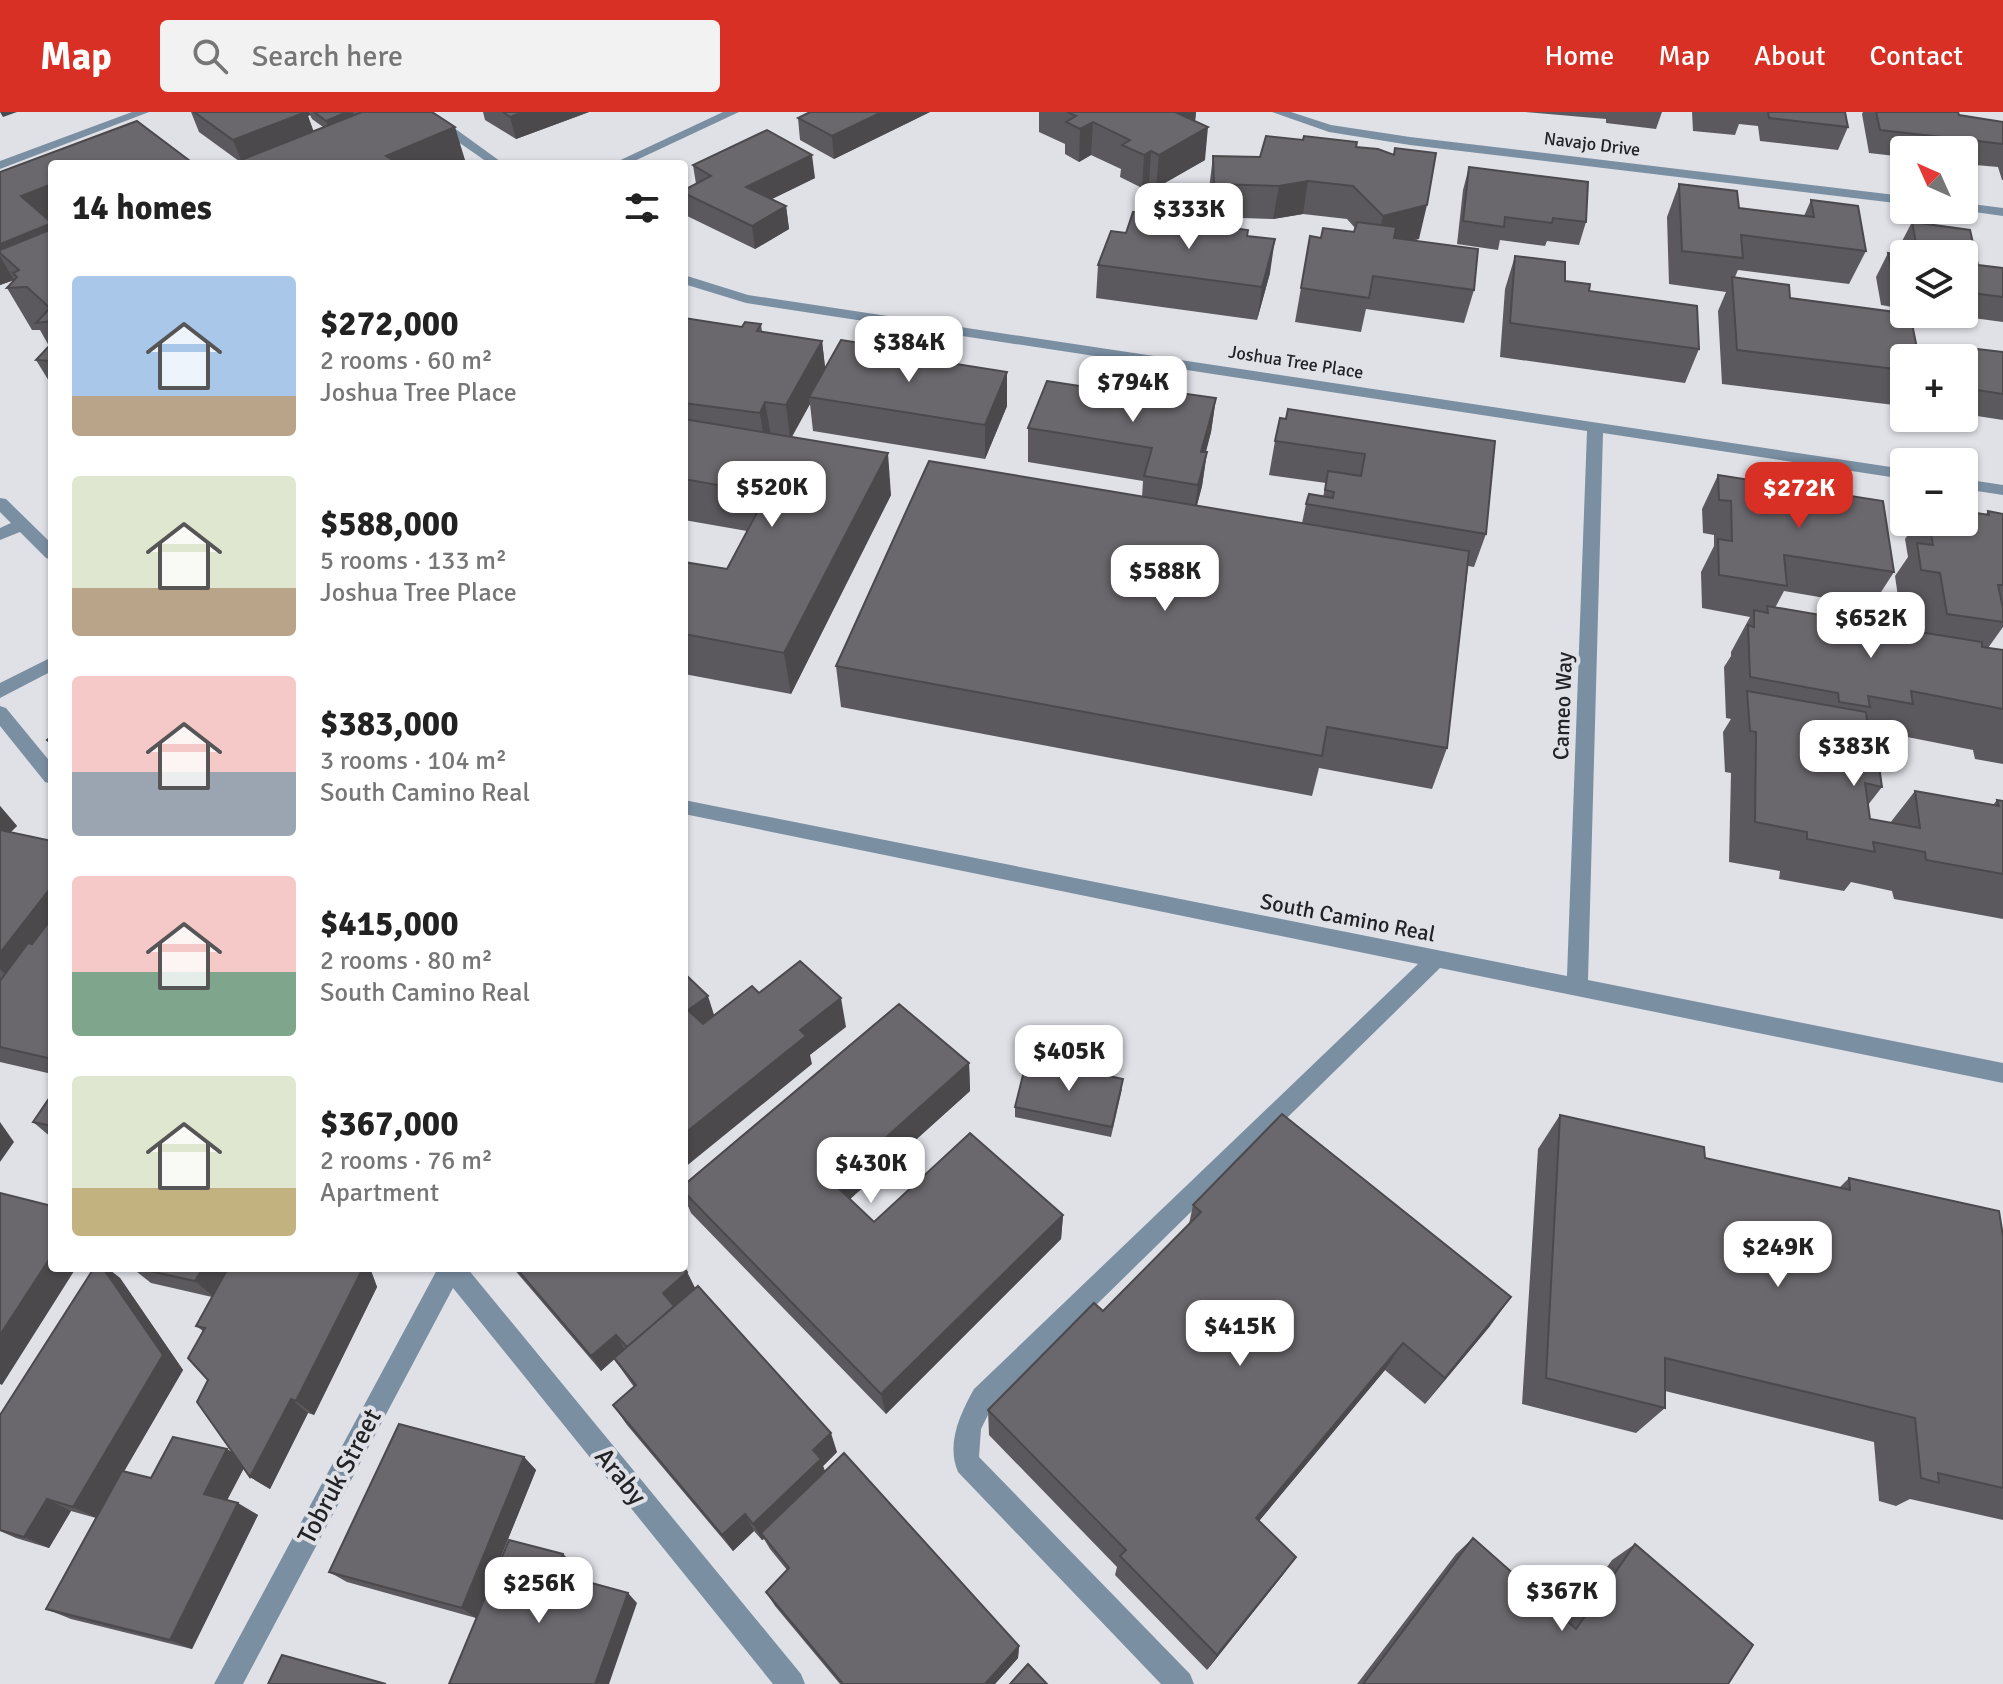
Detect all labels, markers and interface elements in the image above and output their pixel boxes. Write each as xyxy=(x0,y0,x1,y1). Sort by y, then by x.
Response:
search box xyxy=(160,20,720,92)
text: Map xyxy=(40,33,112,80)
icon: search xyxy=(188,34,232,78)
text: Search here xyxy=(252,38,403,75)
text: Home xyxy=(1545,39,1614,73)
text: Map xyxy=(1658,39,1710,73)
text: About xyxy=(1754,39,1826,73)
text: Contact xyxy=(1870,39,1963,73)
street label: Navajo Drive xyxy=(1543,127,1641,161)
north arrow xyxy=(1890,136,1978,224)
map controls xyxy=(1890,136,1978,536)
pin: $333K xyxy=(1133,183,1245,251)
icon: filters xyxy=(620,186,664,230)
text: 14 homes xyxy=(72,187,212,229)
text: $333K xyxy=(1153,193,1225,225)
button: layers xyxy=(1890,240,1978,328)
text: $272,000 xyxy=(320,303,459,345)
icon: home xyxy=(136,308,232,404)
pin: $384K xyxy=(853,316,965,384)
text: $384K xyxy=(873,326,945,358)
street label: Joshua Tree Place xyxy=(1227,340,1365,384)
button: + xyxy=(1890,344,1978,432)
text: 2 rooms · 60 m² xyxy=(320,345,493,377)
pin: $794K xyxy=(1077,356,1189,424)
text: $794K xyxy=(1097,366,1169,398)
text: Joshua Tree Place xyxy=(320,377,517,409)
button: − xyxy=(1890,448,1978,536)
pin: $520K xyxy=(716,461,828,529)
pin: $272K xyxy=(1743,462,1855,530)
text: $520K xyxy=(736,471,808,503)
text: $272K xyxy=(1763,472,1835,504)
text: $588,000 xyxy=(320,503,459,545)
icon: home xyxy=(136,508,232,604)
text: 5 rooms · 133 m² xyxy=(320,545,507,577)
pin: $588K xyxy=(1109,545,1221,613)
text: $588K xyxy=(1129,555,1201,587)
text: Joshua Tree Place xyxy=(320,577,517,609)
pin: $652K xyxy=(1815,592,1927,660)
text: $652K xyxy=(1835,602,1907,634)
street label: Cameo Way xyxy=(1547,651,1578,761)
text: $383,000 xyxy=(320,703,459,745)
icon: home xyxy=(136,708,232,804)
pin: $383K xyxy=(1798,720,1910,788)
text: $383K xyxy=(1818,730,1890,762)
text: 3 rooms · 104 m² xyxy=(320,745,507,777)
text: South Camino Real xyxy=(320,777,530,809)
street label: South Camino Real xyxy=(1258,887,1438,948)
text: $415,000 xyxy=(320,903,459,945)
icon: home xyxy=(136,908,232,1004)
text: 2 rooms · 80 m² xyxy=(320,945,493,977)
text: South Camino Real xyxy=(320,977,530,1009)
pin: $405K xyxy=(1013,1025,1125,1093)
text: $405K xyxy=(1033,1035,1105,1067)
text: $367,000 xyxy=(320,1103,459,1145)
icon: home xyxy=(136,1108,232,1204)
pin: $430K xyxy=(815,1137,927,1205)
text: 2 rooms · 76 m² xyxy=(320,1145,493,1177)
text: $430K xyxy=(835,1147,907,1179)
text: Apartment xyxy=(320,1177,439,1209)
pin: $249K xyxy=(1722,1221,1834,1289)
text: $249K xyxy=(1742,1231,1814,1263)
pin: $415K xyxy=(1184,1300,1296,1368)
text: $415K xyxy=(1204,1310,1276,1342)
street label: Tobruk Street xyxy=(291,1404,389,1549)
street label: Araby xyxy=(588,1442,653,1512)
pin: $256K xyxy=(483,1557,595,1625)
pin: $367K xyxy=(1506,1565,1618,1633)
text: $256K xyxy=(503,1567,575,1599)
text: $367K xyxy=(1526,1575,1598,1607)

